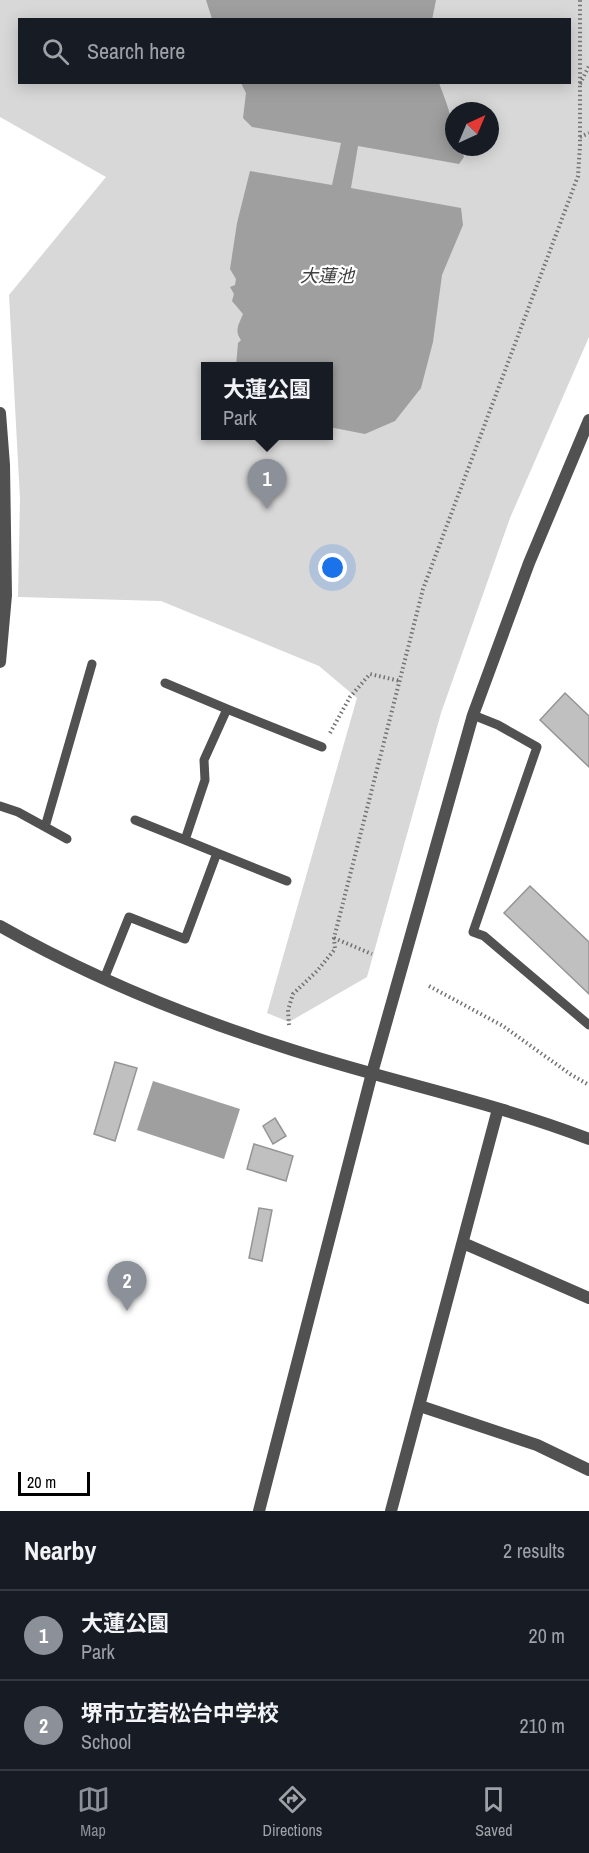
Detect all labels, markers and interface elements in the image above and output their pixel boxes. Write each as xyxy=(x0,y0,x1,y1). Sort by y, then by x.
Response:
search box xyxy=(18,18,571,84)
icon: search xyxy=(39,35,72,68)
text: Search here xyxy=(87,36,185,66)
north arrow xyxy=(445,102,499,156)
water label: 大蓮池 xyxy=(300,263,356,288)
popup xyxy=(201,362,333,440)
text: 大蓮公園 xyxy=(223,374,311,404)
text: Park xyxy=(223,404,257,431)
pin: 1 xyxy=(248,460,286,509)
your location xyxy=(318,553,347,582)
pin: 2 xyxy=(108,1262,146,1311)
scale bar xyxy=(18,1469,90,1496)
text: 20 m xyxy=(27,1471,56,1493)
text: Nearby xyxy=(24,1533,96,1568)
text: 2 results xyxy=(503,1537,565,1564)
text: 大蓮公園 xyxy=(81,1608,169,1638)
text: 1 xyxy=(39,1622,48,1649)
text: 20 m xyxy=(529,1622,565,1649)
text: Park xyxy=(81,1638,115,1665)
text: 堺市立若松台中学校 xyxy=(81,1698,279,1728)
text: 2 xyxy=(39,1712,48,1739)
text: 210 m xyxy=(519,1712,565,1739)
text: School xyxy=(81,1728,131,1755)
tab: Map xyxy=(77,1783,110,1841)
tab: Directions xyxy=(263,1783,322,1841)
tab: Saved xyxy=(475,1783,513,1841)

